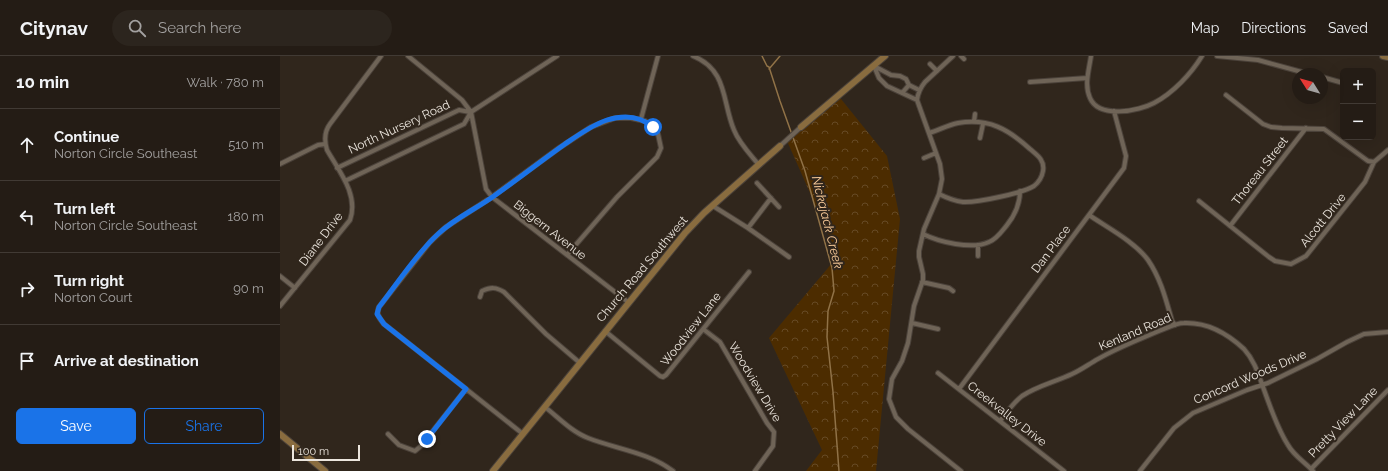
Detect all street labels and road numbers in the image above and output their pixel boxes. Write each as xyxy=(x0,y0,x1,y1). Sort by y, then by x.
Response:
street label: North Nursery Road xyxy=(346,97,452,157)
street label: Thoreau Street xyxy=(1229,134,1291,208)
street label: Alcott Drive xyxy=(1297,190,1349,250)
street label: Biggern Avenue xyxy=(511,197,589,263)
street label: Diane Drive xyxy=(296,209,346,269)
street label: Church Road Southwest xyxy=(594,213,690,325)
street label: Dan Place xyxy=(1029,222,1073,276)
street label: Woodview Lane xyxy=(658,289,724,369)
street label: Kenland Road xyxy=(1097,310,1173,354)
street label: Woodview Drive xyxy=(726,340,784,424)
street label: Concord Woods Drive xyxy=(1191,347,1309,407)
street label: Creekvalley Drive xyxy=(965,379,1049,449)
street label: Pretty View Lane xyxy=(1306,384,1380,460)

